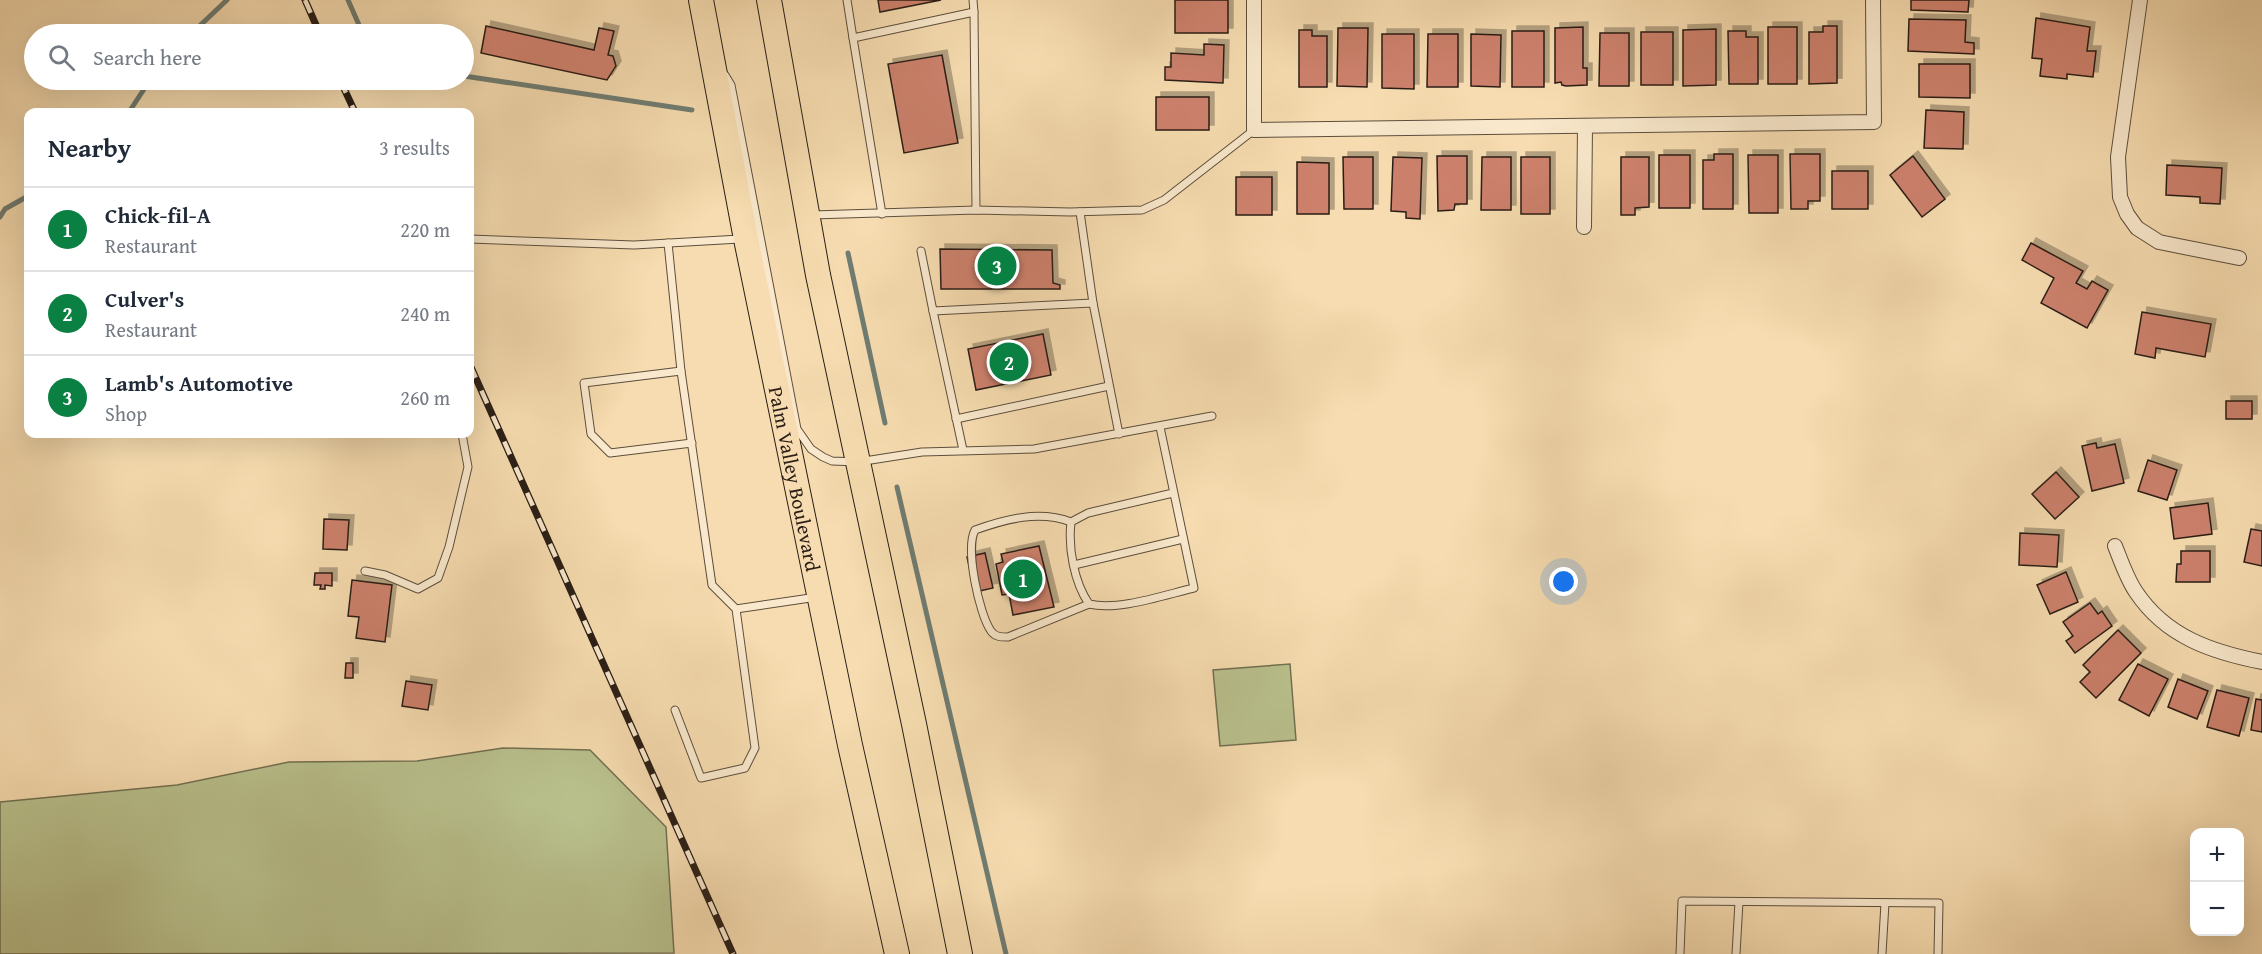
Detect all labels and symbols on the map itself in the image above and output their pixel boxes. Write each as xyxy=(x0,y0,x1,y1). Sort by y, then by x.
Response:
pin: 3 xyxy=(978,244,1016,288)
pin: 2 xyxy=(990,340,1028,385)
street label: Palm Valley Boulevard xyxy=(762,384,828,574)
pin: 1 xyxy=(1004,556,1042,602)
your location xyxy=(1549,567,1578,596)

